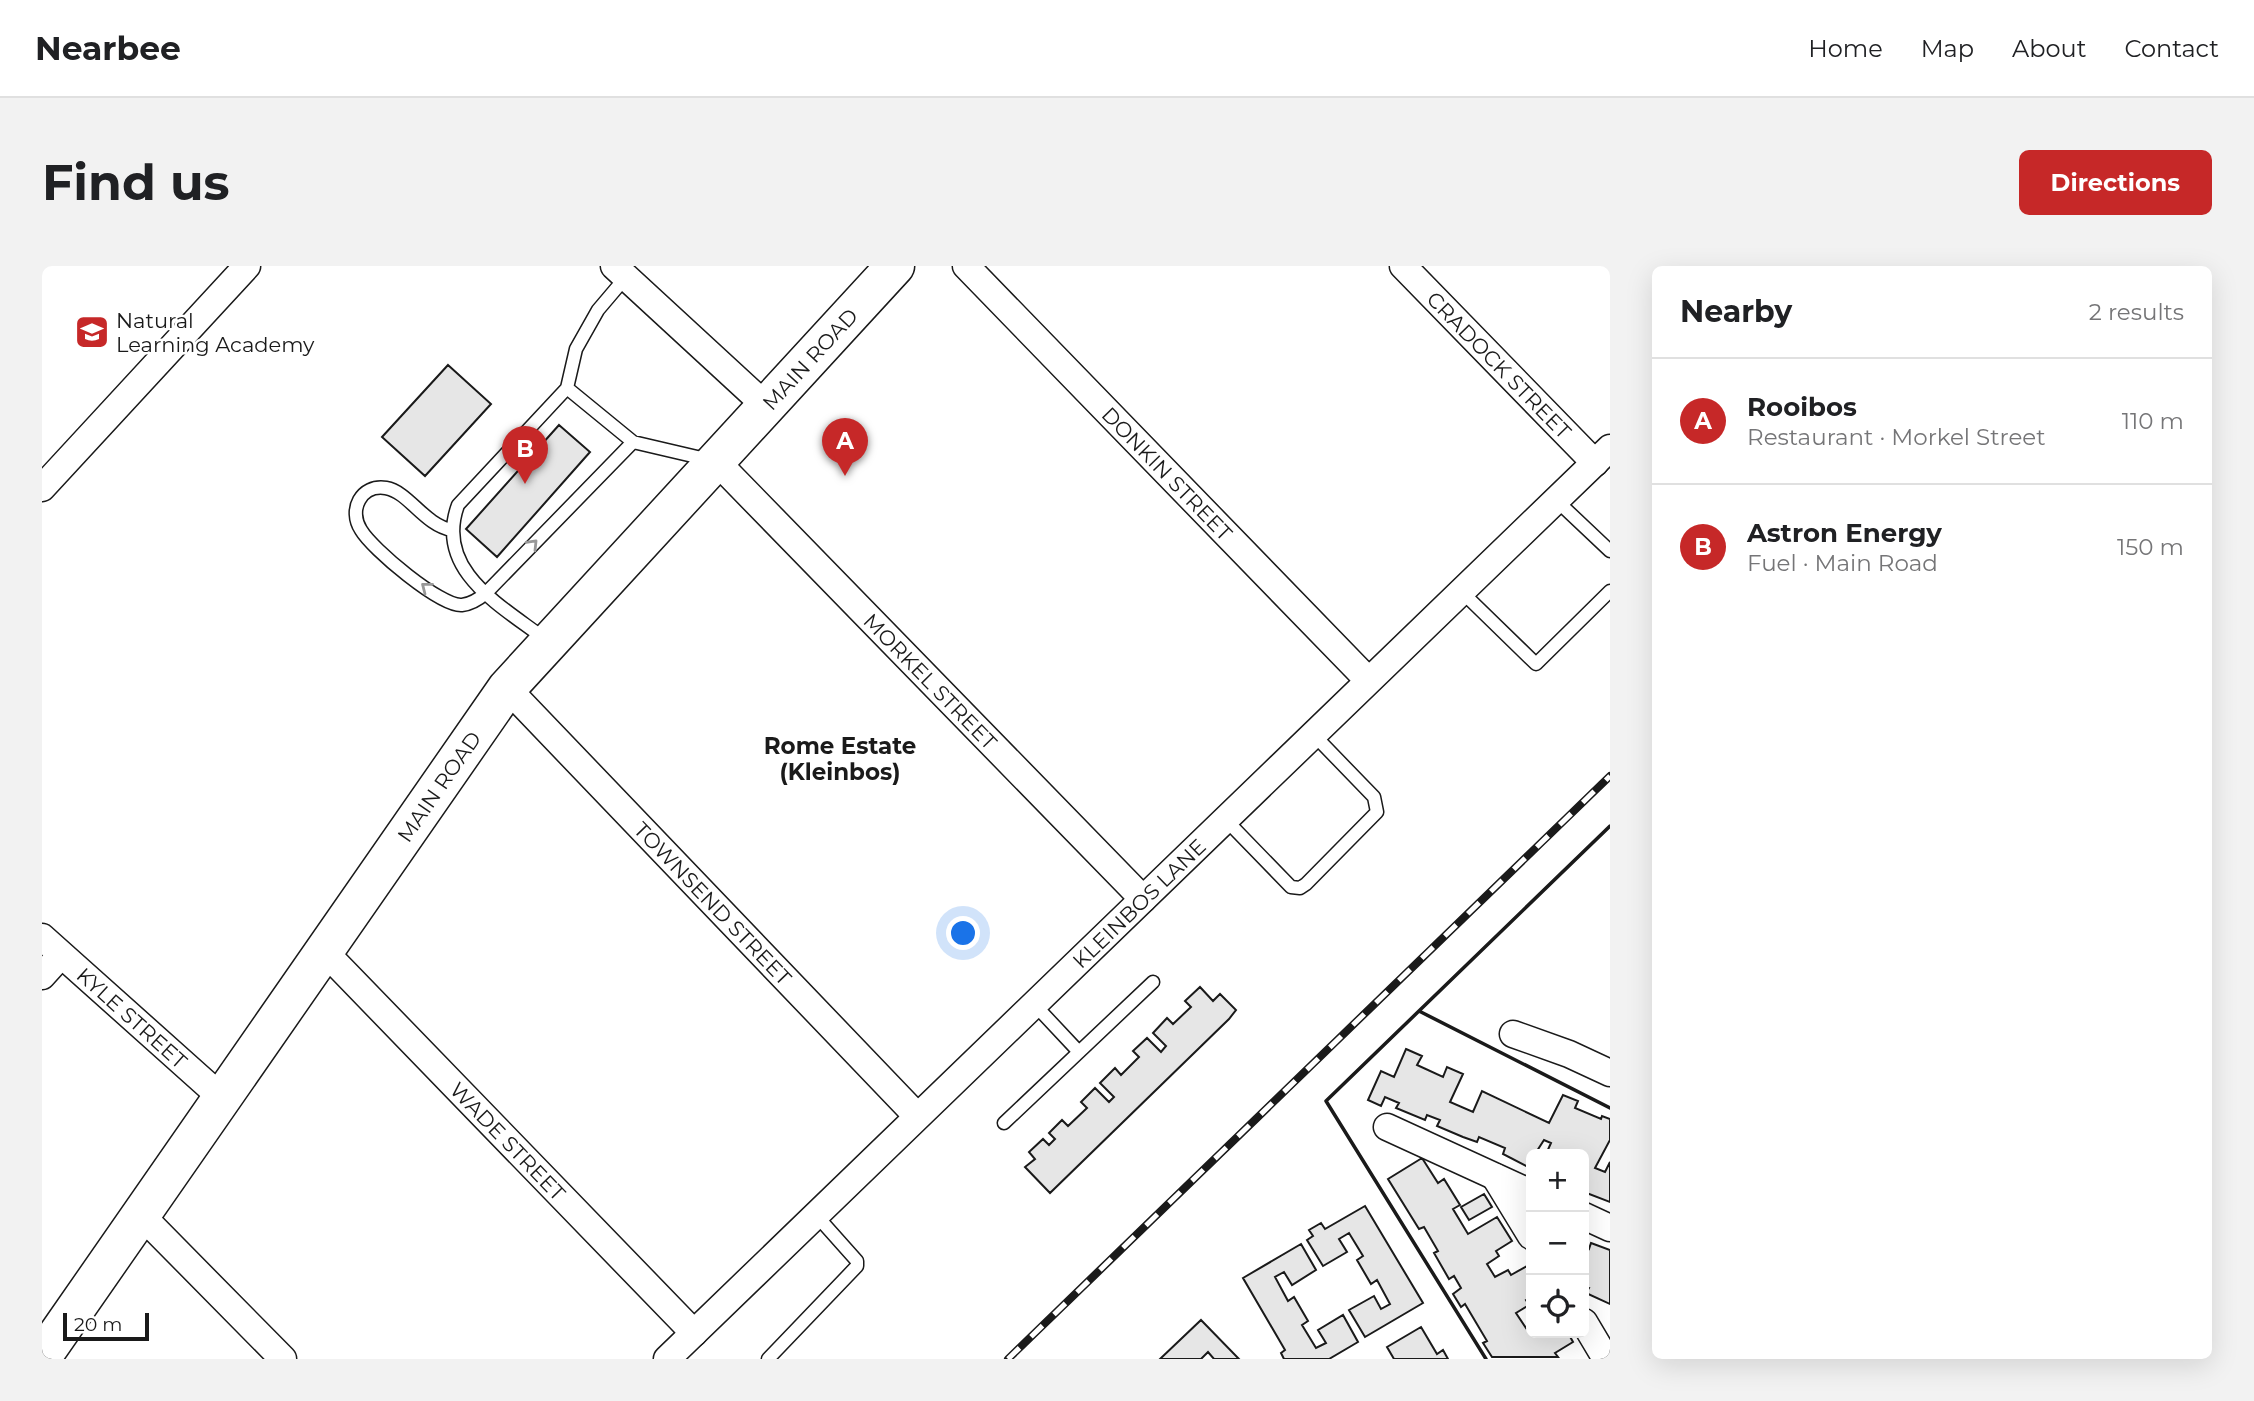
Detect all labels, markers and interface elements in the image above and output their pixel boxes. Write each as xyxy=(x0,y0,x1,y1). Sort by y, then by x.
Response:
text: Nearbee xyxy=(35,28,181,68)
text: Home xyxy=(1808,34,1883,63)
text: Map xyxy=(1921,34,1974,63)
text: About xyxy=(2012,34,2086,63)
text: Contact xyxy=(2124,34,2219,63)
button: Directions xyxy=(2019,150,2212,215)
text: Find us xyxy=(42,153,230,212)
street label: CRADOCK STREET xyxy=(1422,286,1577,444)
text: Nearby xyxy=(1680,293,1792,330)
text: 2 results xyxy=(2089,298,2184,326)
street label: MAIN ROAD xyxy=(757,303,863,415)
place label: Natural Learning Academy xyxy=(116,308,315,357)
school or university icon: Natural Learning Academy xyxy=(73,313,111,351)
text: Rooibos xyxy=(1747,391,1857,423)
street label: DONKIN STREET xyxy=(1097,401,1238,545)
text: A xyxy=(1694,407,1712,435)
text: 110 m xyxy=(2122,407,2184,435)
pin: A xyxy=(822,418,868,476)
text: Restaurant · Morkel Street xyxy=(1747,423,2046,451)
pin: B xyxy=(502,426,548,484)
text: Astron Energy xyxy=(1747,517,1942,549)
text: B xyxy=(1694,533,1712,561)
text: 150 m xyxy=(2117,533,2184,561)
one-way arrow xyxy=(525,540,538,553)
text: Fuel · Main Road xyxy=(1747,549,1938,577)
one-way arrow xyxy=(421,583,434,596)
street label: MORKEL STREET xyxy=(859,608,1002,754)
street label: MAIN ROAD xyxy=(392,726,486,846)
district label: Rome Estate (Kleinbos) xyxy=(764,732,916,786)
street label: TOWNSEND STREET xyxy=(629,816,797,990)
street label: KLEINBOS LANE xyxy=(1067,833,1211,973)
your location xyxy=(946,916,980,950)
street label: KYLE STREET xyxy=(72,962,192,1073)
street label: WADE STREET xyxy=(445,1077,571,1205)
map controls xyxy=(1526,1149,1589,1338)
button: + xyxy=(1526,1149,1589,1212)
button: − xyxy=(1526,1212,1589,1275)
button: locate xyxy=(1526,1275,1589,1338)
scale bar xyxy=(63,1310,149,1342)
text: 20 m xyxy=(74,1313,122,1336)

